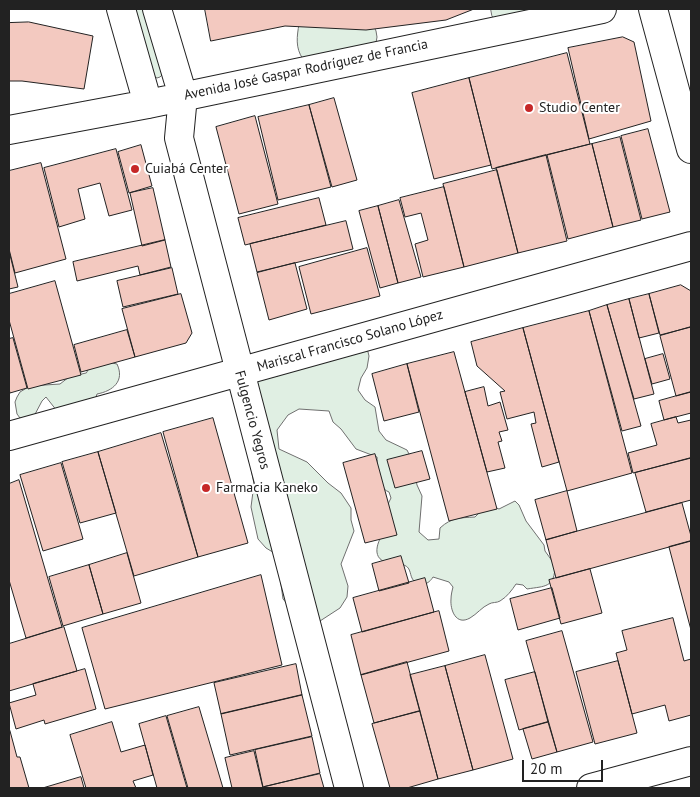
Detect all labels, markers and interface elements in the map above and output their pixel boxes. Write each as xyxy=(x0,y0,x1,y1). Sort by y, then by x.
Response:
street label: Avenida José Gaspar Rodríguez de Francia xyxy=(182,36,430,104)
place label: Studio Center xyxy=(539,100,620,116)
marker: Studio Center xyxy=(523,102,535,114)
place label: Cuiabá Center xyxy=(145,161,228,177)
marker: Cuiabá Center xyxy=(129,163,141,175)
street label: Mariscal Francisco Solano López xyxy=(255,306,445,376)
street label: Fulgencio Yegros xyxy=(231,369,273,471)
place label: Farmacia Kaneko xyxy=(216,480,318,496)
marker: Farmacia Kaneko xyxy=(200,482,212,494)
scale bar xyxy=(525,750,606,782)
text: 20 m xyxy=(530,759,563,778)

